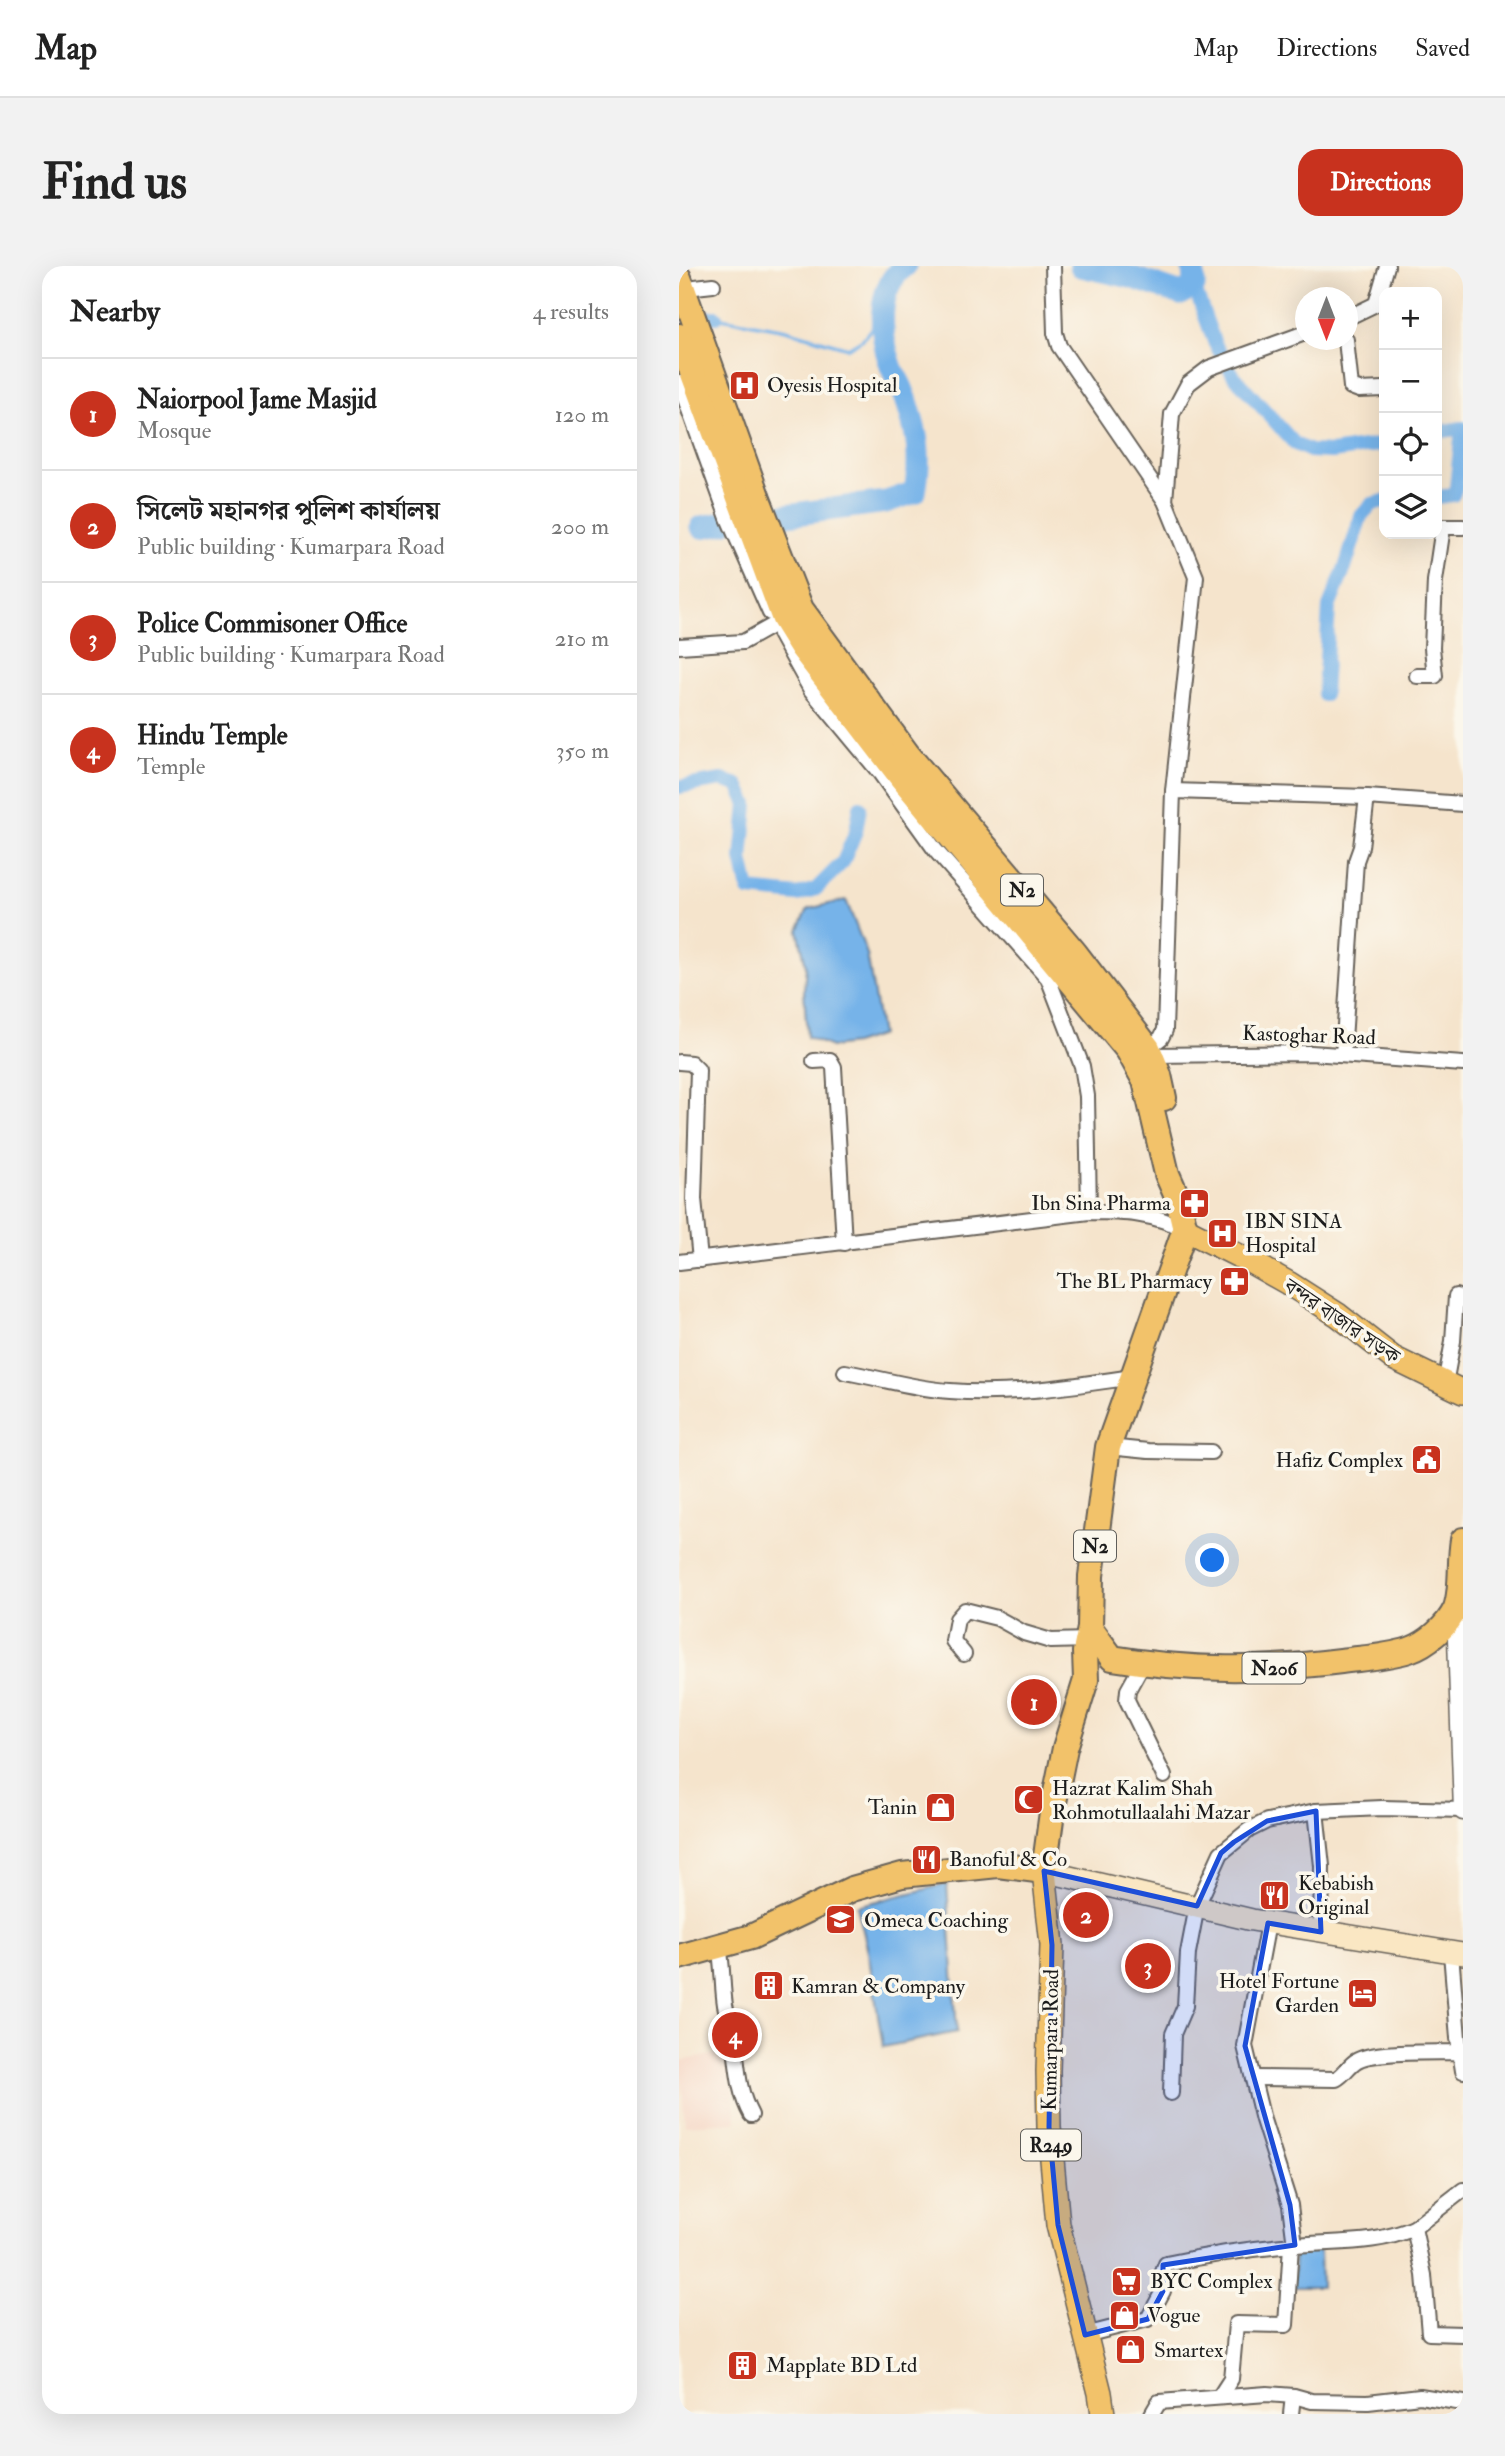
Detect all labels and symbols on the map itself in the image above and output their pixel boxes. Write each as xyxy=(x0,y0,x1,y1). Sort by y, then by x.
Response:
north arrow xyxy=(1295,287,1358,350)
hospital icon: Oyesis Hospital xyxy=(727,368,761,402)
place label: Oyesis Hospital xyxy=(767,372,898,399)
road number: N2 xyxy=(1001,874,1043,905)
street label: Kastoghar Road xyxy=(1242,1020,1377,1051)
pharmacy icon: Ibn Sina Pharma xyxy=(1177,1186,1211,1220)
place label: Ibn Sina Pharma xyxy=(1031,1190,1171,1217)
place label: IBN SINA Hospital xyxy=(1245,1208,1342,1259)
hospital icon: IBN SINA Hospital xyxy=(1205,1216,1239,1250)
pharmacy icon: The BL Pharmacy xyxy=(1218,1264,1252,1298)
place label: The BL Pharmacy xyxy=(1057,1268,1213,1295)
street label: বন্দর বাজার সড়ক xyxy=(1278,1272,1406,1371)
public building icon: Hafiz Complex xyxy=(1409,1443,1443,1477)
place label: Hafiz Complex xyxy=(1275,1447,1404,1474)
road number: N2 xyxy=(1074,1530,1116,1562)
your location xyxy=(1195,1543,1229,1577)
road number: N206 xyxy=(1243,1652,1305,1684)
pin: 1 xyxy=(1011,1676,1057,1728)
place label: Hazrat Kalim Shah Rohmotullaalahi Mazar xyxy=(1052,1775,1251,1826)
mosque icon: Hazrat Kalim Shah Rohmotullaalahi Mazar xyxy=(1012,1783,1046,1817)
shop icon: Tanin xyxy=(923,1790,957,1824)
place label: Tanin xyxy=(868,1794,917,1821)
restaurant icon: Banoful & Co xyxy=(909,1842,943,1876)
place label: Banoful & Co xyxy=(949,1846,1067,1873)
place label: Kebabish Original xyxy=(1298,1870,1374,1921)
restaurant icon: Kebabish Original xyxy=(1258,1878,1292,1912)
pin: 2 xyxy=(1063,1889,1109,1941)
school or university icon: Omeca Coaching xyxy=(824,1903,858,1937)
place label: Omeca Coaching xyxy=(864,1907,1009,1934)
pin: 3 xyxy=(1125,1940,1171,1992)
street label: Kumarpara Road xyxy=(1036,1968,1065,2111)
place label: Hotel Fortune Garden xyxy=(1219,1968,1339,2019)
building icon: Kamran & Company xyxy=(751,1969,785,2003)
place label: Kamran & Company xyxy=(791,1973,966,2000)
hotel icon: Hotel Fortune Garden xyxy=(1345,1976,1379,2010)
pin: 4 xyxy=(712,2009,758,2061)
road number: R249 xyxy=(1021,2130,1081,2161)
supermarket icon: BYC Complex xyxy=(1110,2264,1144,2298)
place label: BYC Complex xyxy=(1150,2268,1273,2295)
shop icon: Vogue xyxy=(1107,2298,1141,2332)
place label: Vogue xyxy=(1147,2302,1201,2329)
shop icon: Smartex xyxy=(1114,2333,1148,2367)
place label: Smartex xyxy=(1154,2337,1224,2364)
building icon: Mapplate BD Ltd xyxy=(726,2348,760,2382)
place label: Mapplate BD Ltd xyxy=(766,2352,918,2379)

